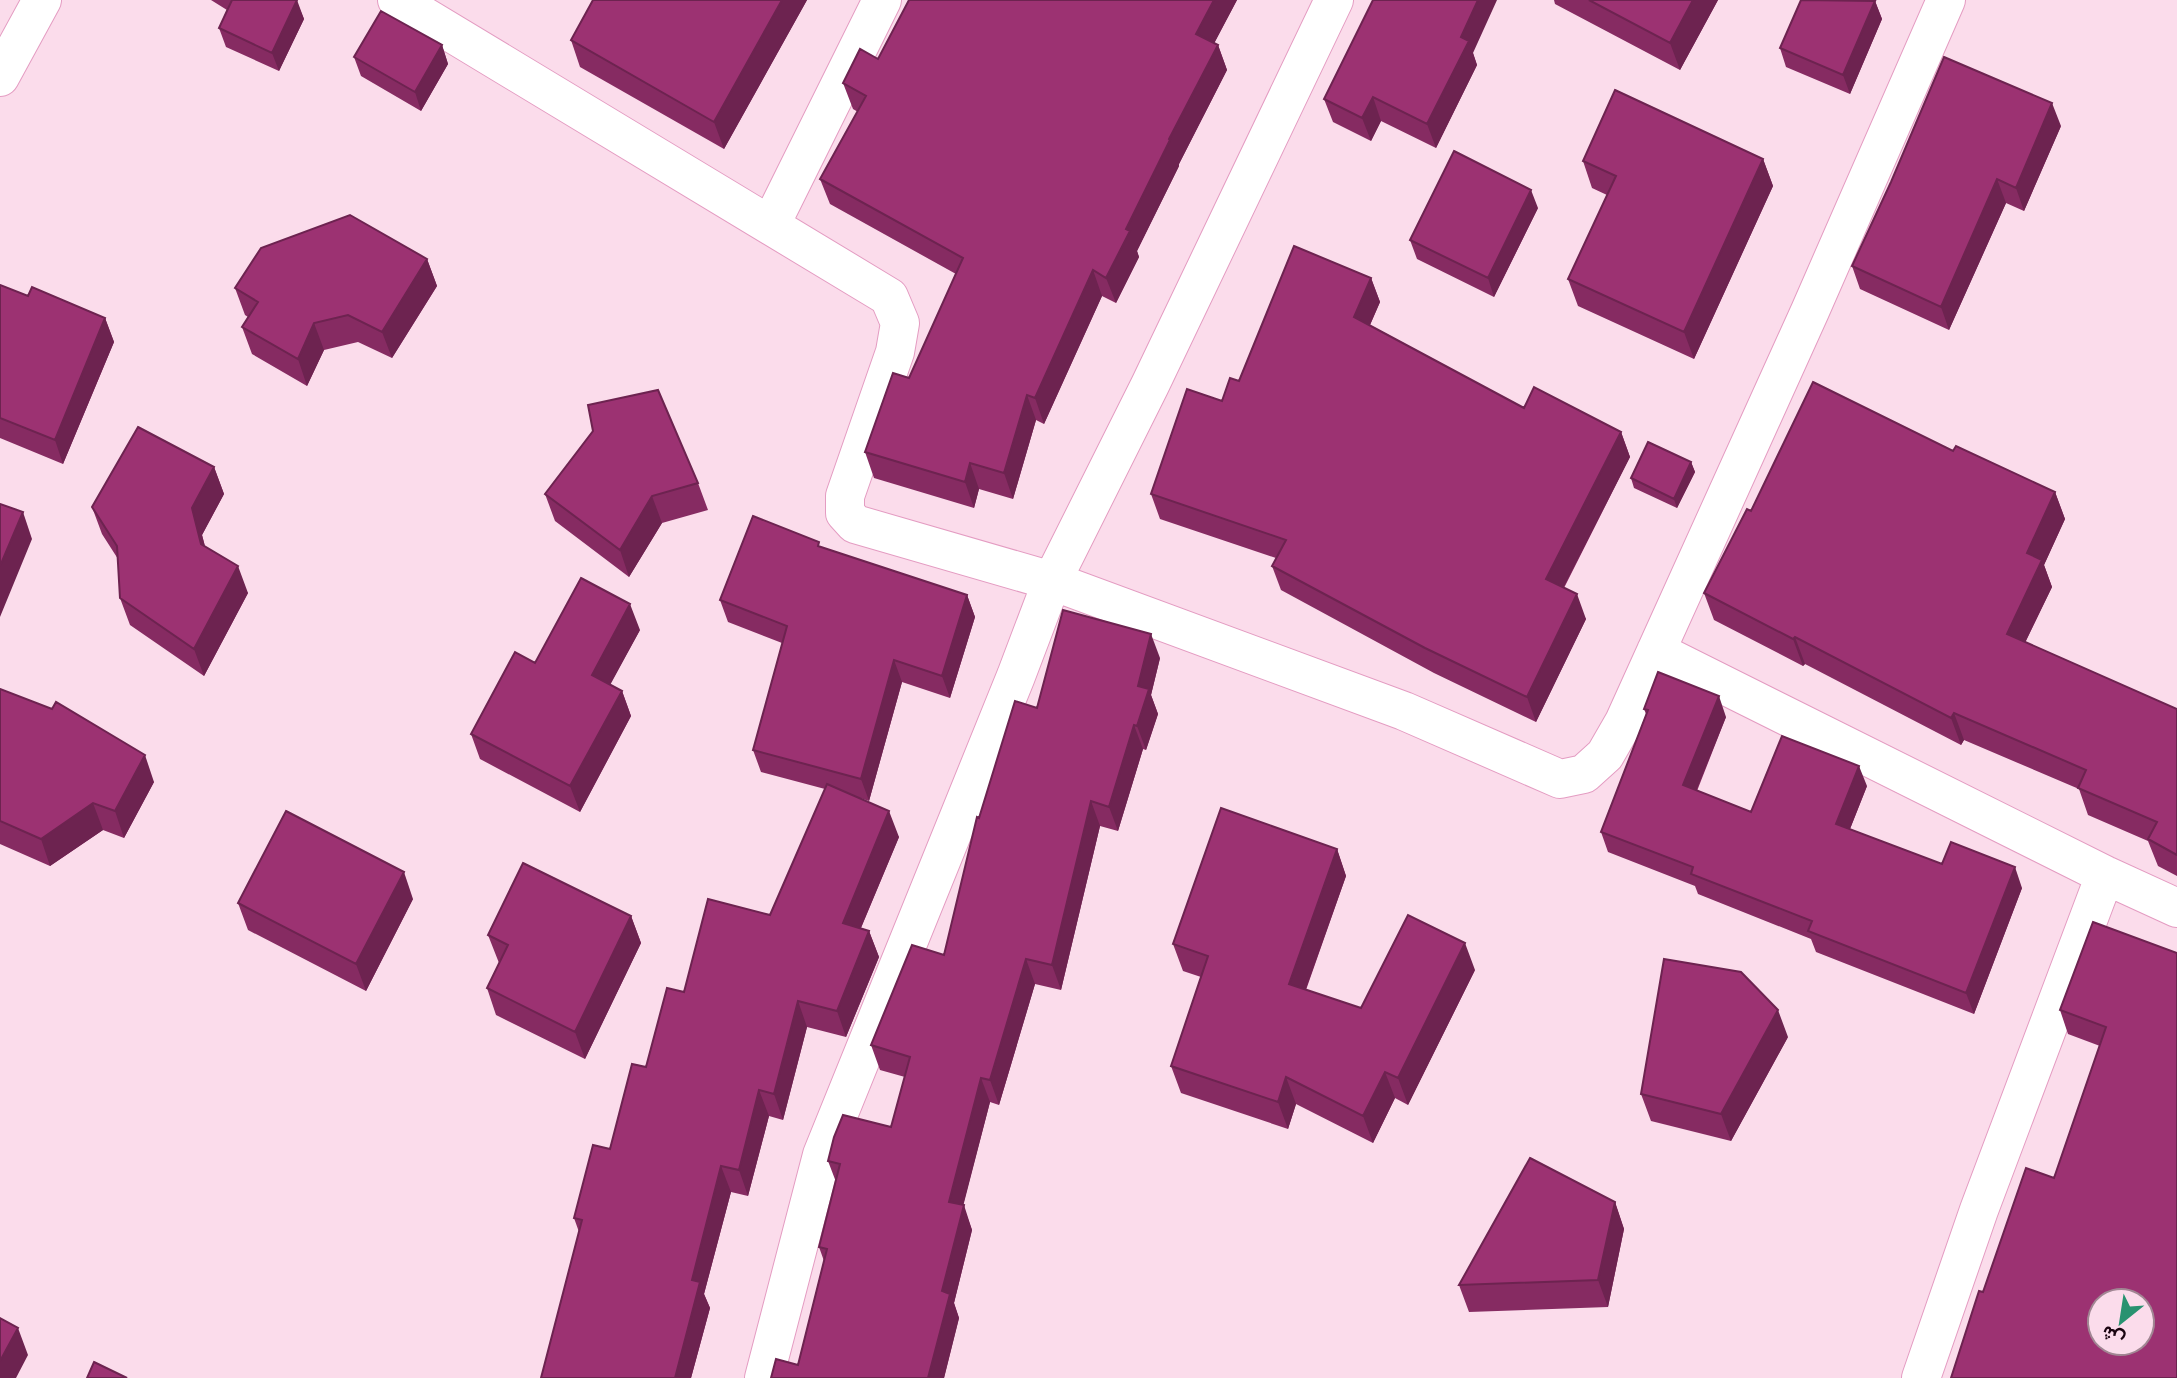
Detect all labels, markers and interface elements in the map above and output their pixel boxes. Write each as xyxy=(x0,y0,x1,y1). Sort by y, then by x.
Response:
north arrow xyxy=(2086,1287,2156,1357)
text: ش xyxy=(2096,1320,2129,1354)

